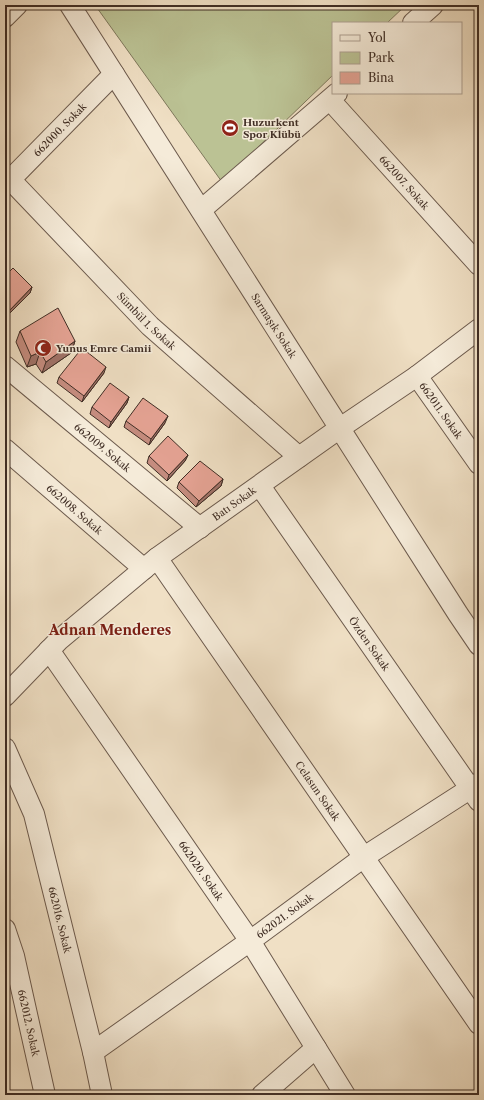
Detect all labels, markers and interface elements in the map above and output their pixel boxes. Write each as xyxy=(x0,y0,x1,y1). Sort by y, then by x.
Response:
legend xyxy=(332,22,462,94)
text: Yol xyxy=(367,30,386,45)
text: Park xyxy=(368,50,395,65)
text: Bina xyxy=(368,70,395,85)
street label: 662000. Sokak xyxy=(30,99,90,159)
place label: Huzurkent Spor Klübü xyxy=(243,116,301,141)
sports icon: Huzurkent Spor Klübü xyxy=(220,118,240,138)
street label: 662007. Sokak xyxy=(377,153,433,213)
street label: Sümbül 1. Sokak xyxy=(114,289,180,353)
street label: Sarmaşık Sokak xyxy=(249,291,300,361)
mosque icon: Yunus Emre Camii xyxy=(33,338,53,358)
place label: Yunus Emre Camii xyxy=(55,342,152,355)
street label: 662011. Sokak xyxy=(417,379,466,442)
street label: 662009. Sokak xyxy=(72,420,135,475)
street label: 662008. Sokak xyxy=(44,481,106,538)
street label: Batı Sokak xyxy=(210,483,259,523)
street label: Özden Sokak xyxy=(346,614,394,674)
district label: Adnan Menderes xyxy=(48,621,171,639)
street label: Celasun Sokak xyxy=(293,758,344,824)
street label: 662020. Sokak xyxy=(176,838,227,904)
street label: 662016. Sokak xyxy=(46,885,75,955)
street label: 662021. Sokak xyxy=(253,890,317,941)
street label: 662012. Sokak xyxy=(15,988,43,1059)

